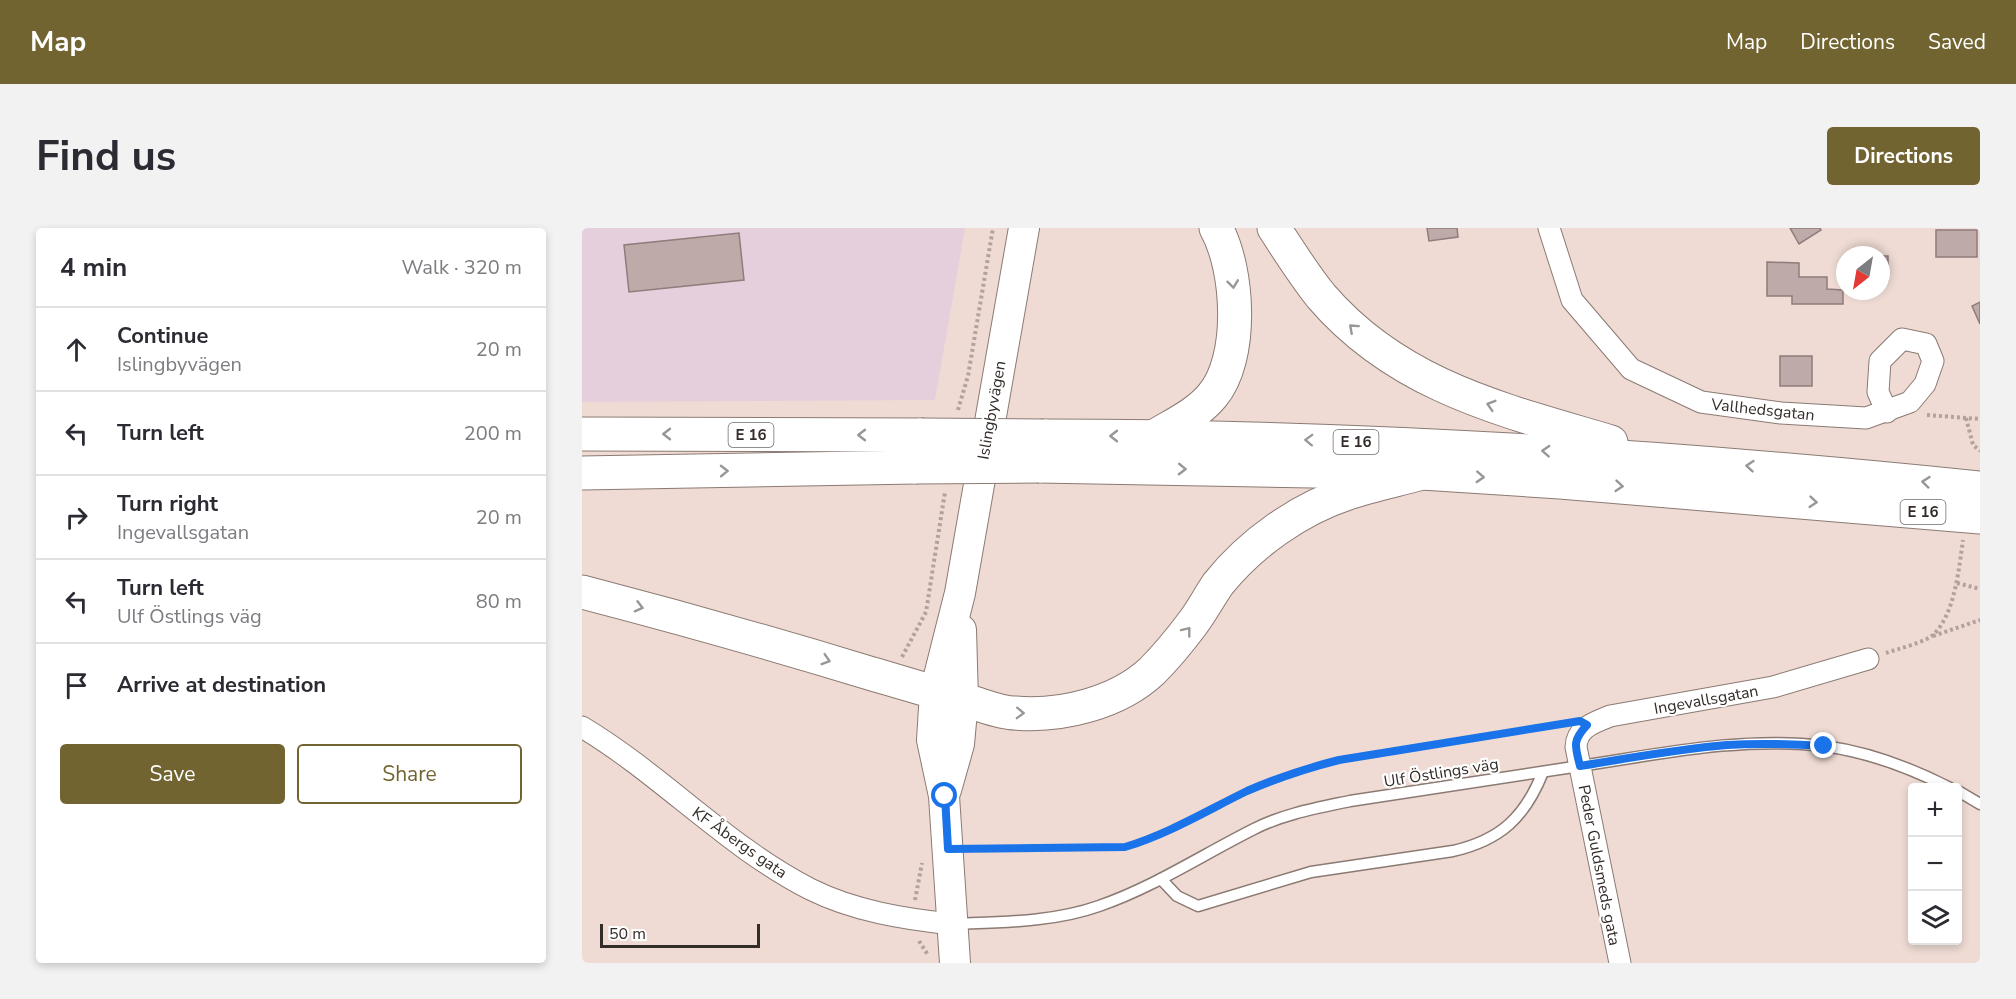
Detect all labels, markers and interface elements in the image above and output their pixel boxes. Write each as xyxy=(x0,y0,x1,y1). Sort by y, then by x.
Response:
text: Map xyxy=(30,23,86,61)
text: Map xyxy=(1726,28,1767,56)
text: Directions xyxy=(1800,28,1895,56)
text: Saved xyxy=(1928,28,1986,56)
button: Directions xyxy=(1827,127,1980,185)
text: Find us xyxy=(36,128,176,185)
north arrow xyxy=(1836,246,1890,300)
text: 4 min xyxy=(60,250,127,285)
text: Walk · 320 m xyxy=(402,254,522,281)
one-way arrow xyxy=(1226,279,1239,288)
text: Continue xyxy=(117,321,208,351)
one-way arrow xyxy=(1349,324,1360,335)
icon: ahead xyxy=(60,333,93,366)
text: 20 m xyxy=(476,336,522,363)
text: Islingbyvägen xyxy=(117,351,242,378)
street label: Islingbyvägen xyxy=(972,359,1011,461)
street label: Vallhedsgatan xyxy=(1709,394,1816,426)
one-way arrow xyxy=(1486,400,1497,412)
icon: left xyxy=(60,417,93,450)
text: Turn left xyxy=(117,418,204,448)
text: 200 m xyxy=(464,420,522,447)
road number: E 16 xyxy=(728,423,774,447)
one-way arrow xyxy=(663,428,672,440)
one-way arrow xyxy=(858,429,867,441)
one-way arrow xyxy=(1110,430,1119,442)
road number: E 16 xyxy=(1334,430,1378,454)
one-way arrow xyxy=(1305,434,1314,447)
one-way arrow xyxy=(1542,445,1551,458)
one-way arrow xyxy=(1746,460,1755,473)
one-way arrow xyxy=(1177,463,1186,475)
one-way arrow xyxy=(720,464,729,477)
one-way arrow xyxy=(1476,470,1485,483)
one-way arrow xyxy=(1921,476,1930,489)
one-way arrow xyxy=(1614,479,1623,492)
text: Turn right xyxy=(117,489,218,519)
one-way arrow xyxy=(1808,495,1817,508)
road number: E 16 xyxy=(1900,500,1946,524)
icon: right xyxy=(60,501,93,534)
text: 20 m xyxy=(476,504,522,531)
text: Ingevallsgatan xyxy=(117,519,249,546)
text: Turn left xyxy=(117,573,204,603)
icon: left xyxy=(60,585,93,618)
text: 80 m xyxy=(476,588,522,615)
one-way arrow xyxy=(633,599,643,612)
text: Ulf Östlings väg xyxy=(117,603,262,630)
one-way arrow xyxy=(1179,627,1190,638)
one-way arrow xyxy=(820,653,831,665)
icon: arrive xyxy=(60,669,93,702)
text: Arrive at destination xyxy=(117,670,326,700)
street label: Ingevallsgatan xyxy=(1652,680,1760,720)
one-way arrow xyxy=(1016,706,1025,719)
route end xyxy=(1810,732,1836,758)
button: Save xyxy=(60,744,285,804)
button: Share xyxy=(297,744,522,804)
street label: Ulf Östlings väg xyxy=(1382,753,1500,793)
route start xyxy=(931,782,957,808)
street label: Peder Guldsmeds gata xyxy=(1573,783,1625,948)
map controls xyxy=(1908,783,1962,945)
button: + xyxy=(1908,783,1962,837)
street label: KF Åbergs gata xyxy=(688,802,791,884)
button: − xyxy=(1908,837,1962,891)
button: layers xyxy=(1908,891,1962,945)
scale bar xyxy=(600,921,760,948)
text: 50 m xyxy=(609,923,646,945)

